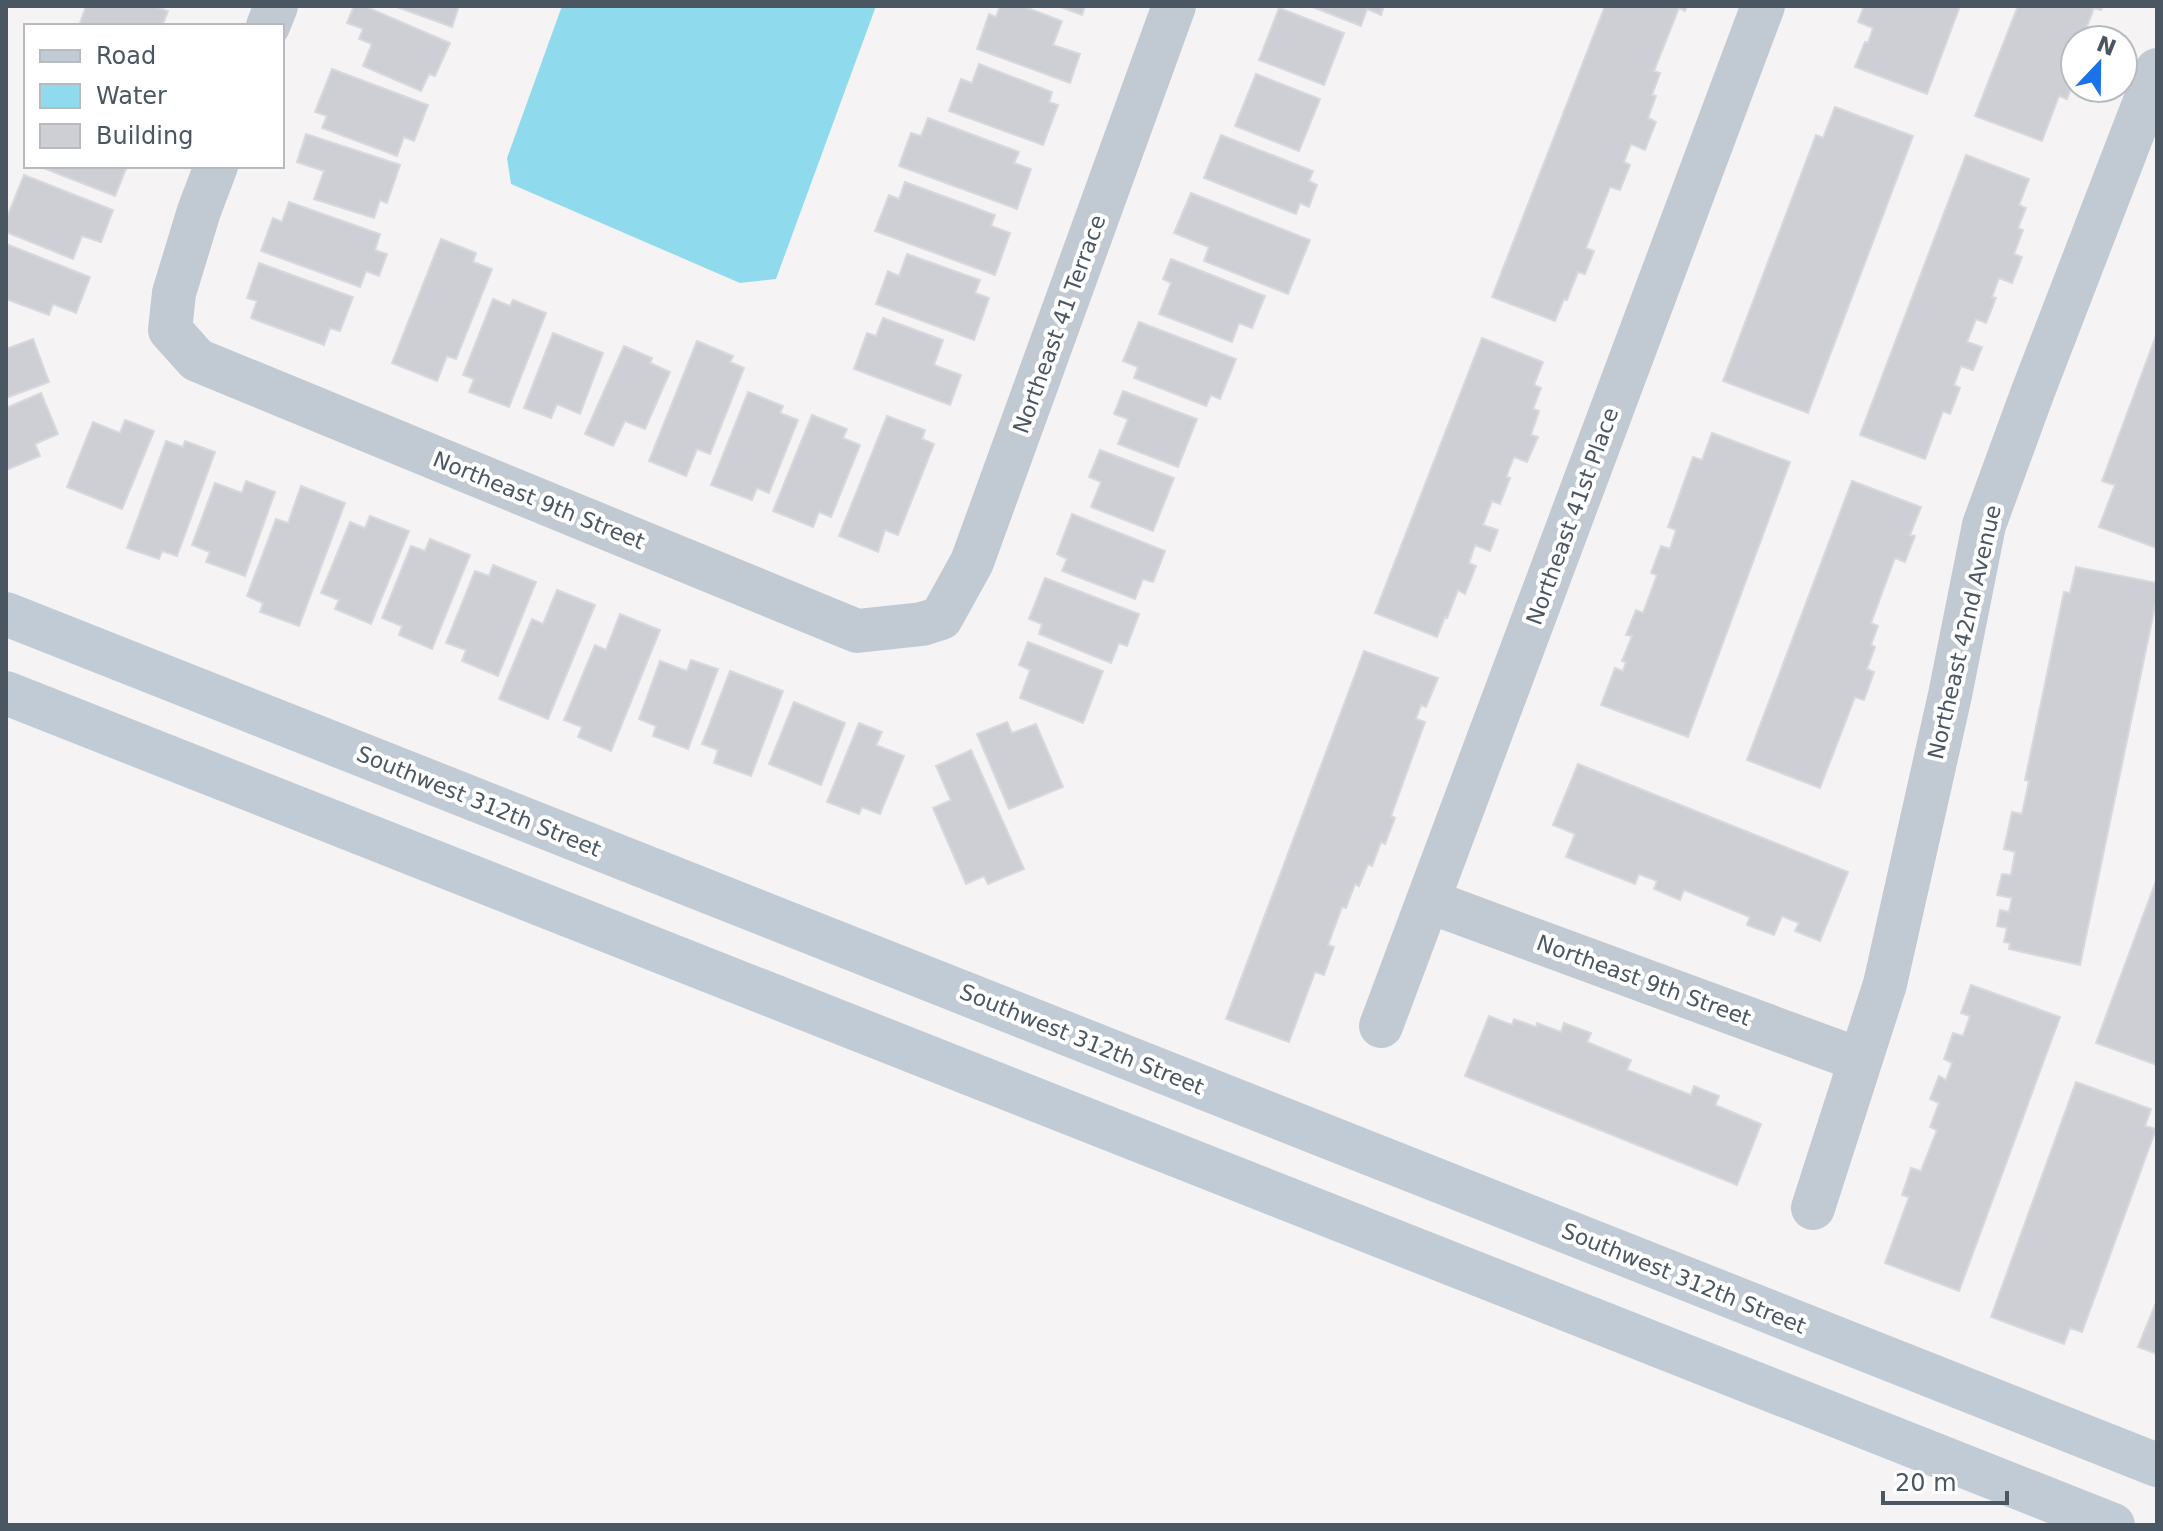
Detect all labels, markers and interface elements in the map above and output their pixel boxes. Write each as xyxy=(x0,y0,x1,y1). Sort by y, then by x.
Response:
legend xyxy=(24,24,284,168)
north arrow xyxy=(2059,24,2139,104)
text: N xyxy=(2093,31,2120,61)
text: Road xyxy=(96,42,156,70)
text: Water xyxy=(96,82,167,110)
text: Building xyxy=(96,122,193,150)
street label: Northeast 41 Terrace xyxy=(1008,212,1111,437)
street label: Northeast 41st Place xyxy=(1522,404,1623,628)
street label: Northeast 9th Street xyxy=(429,447,649,555)
street label: Northeast 42nd Avenue xyxy=(1923,503,2006,762)
street label: Southwest 312th Street xyxy=(353,741,605,862)
street label: Northeast 9th Street xyxy=(1533,930,1755,1031)
street label: Southwest 312th Street xyxy=(956,979,1208,1100)
street label: Southwest 312th Street xyxy=(1558,1218,1810,1339)
scale bar xyxy=(1883,1455,2007,1505)
text: 20 m xyxy=(1895,1469,1957,1497)

